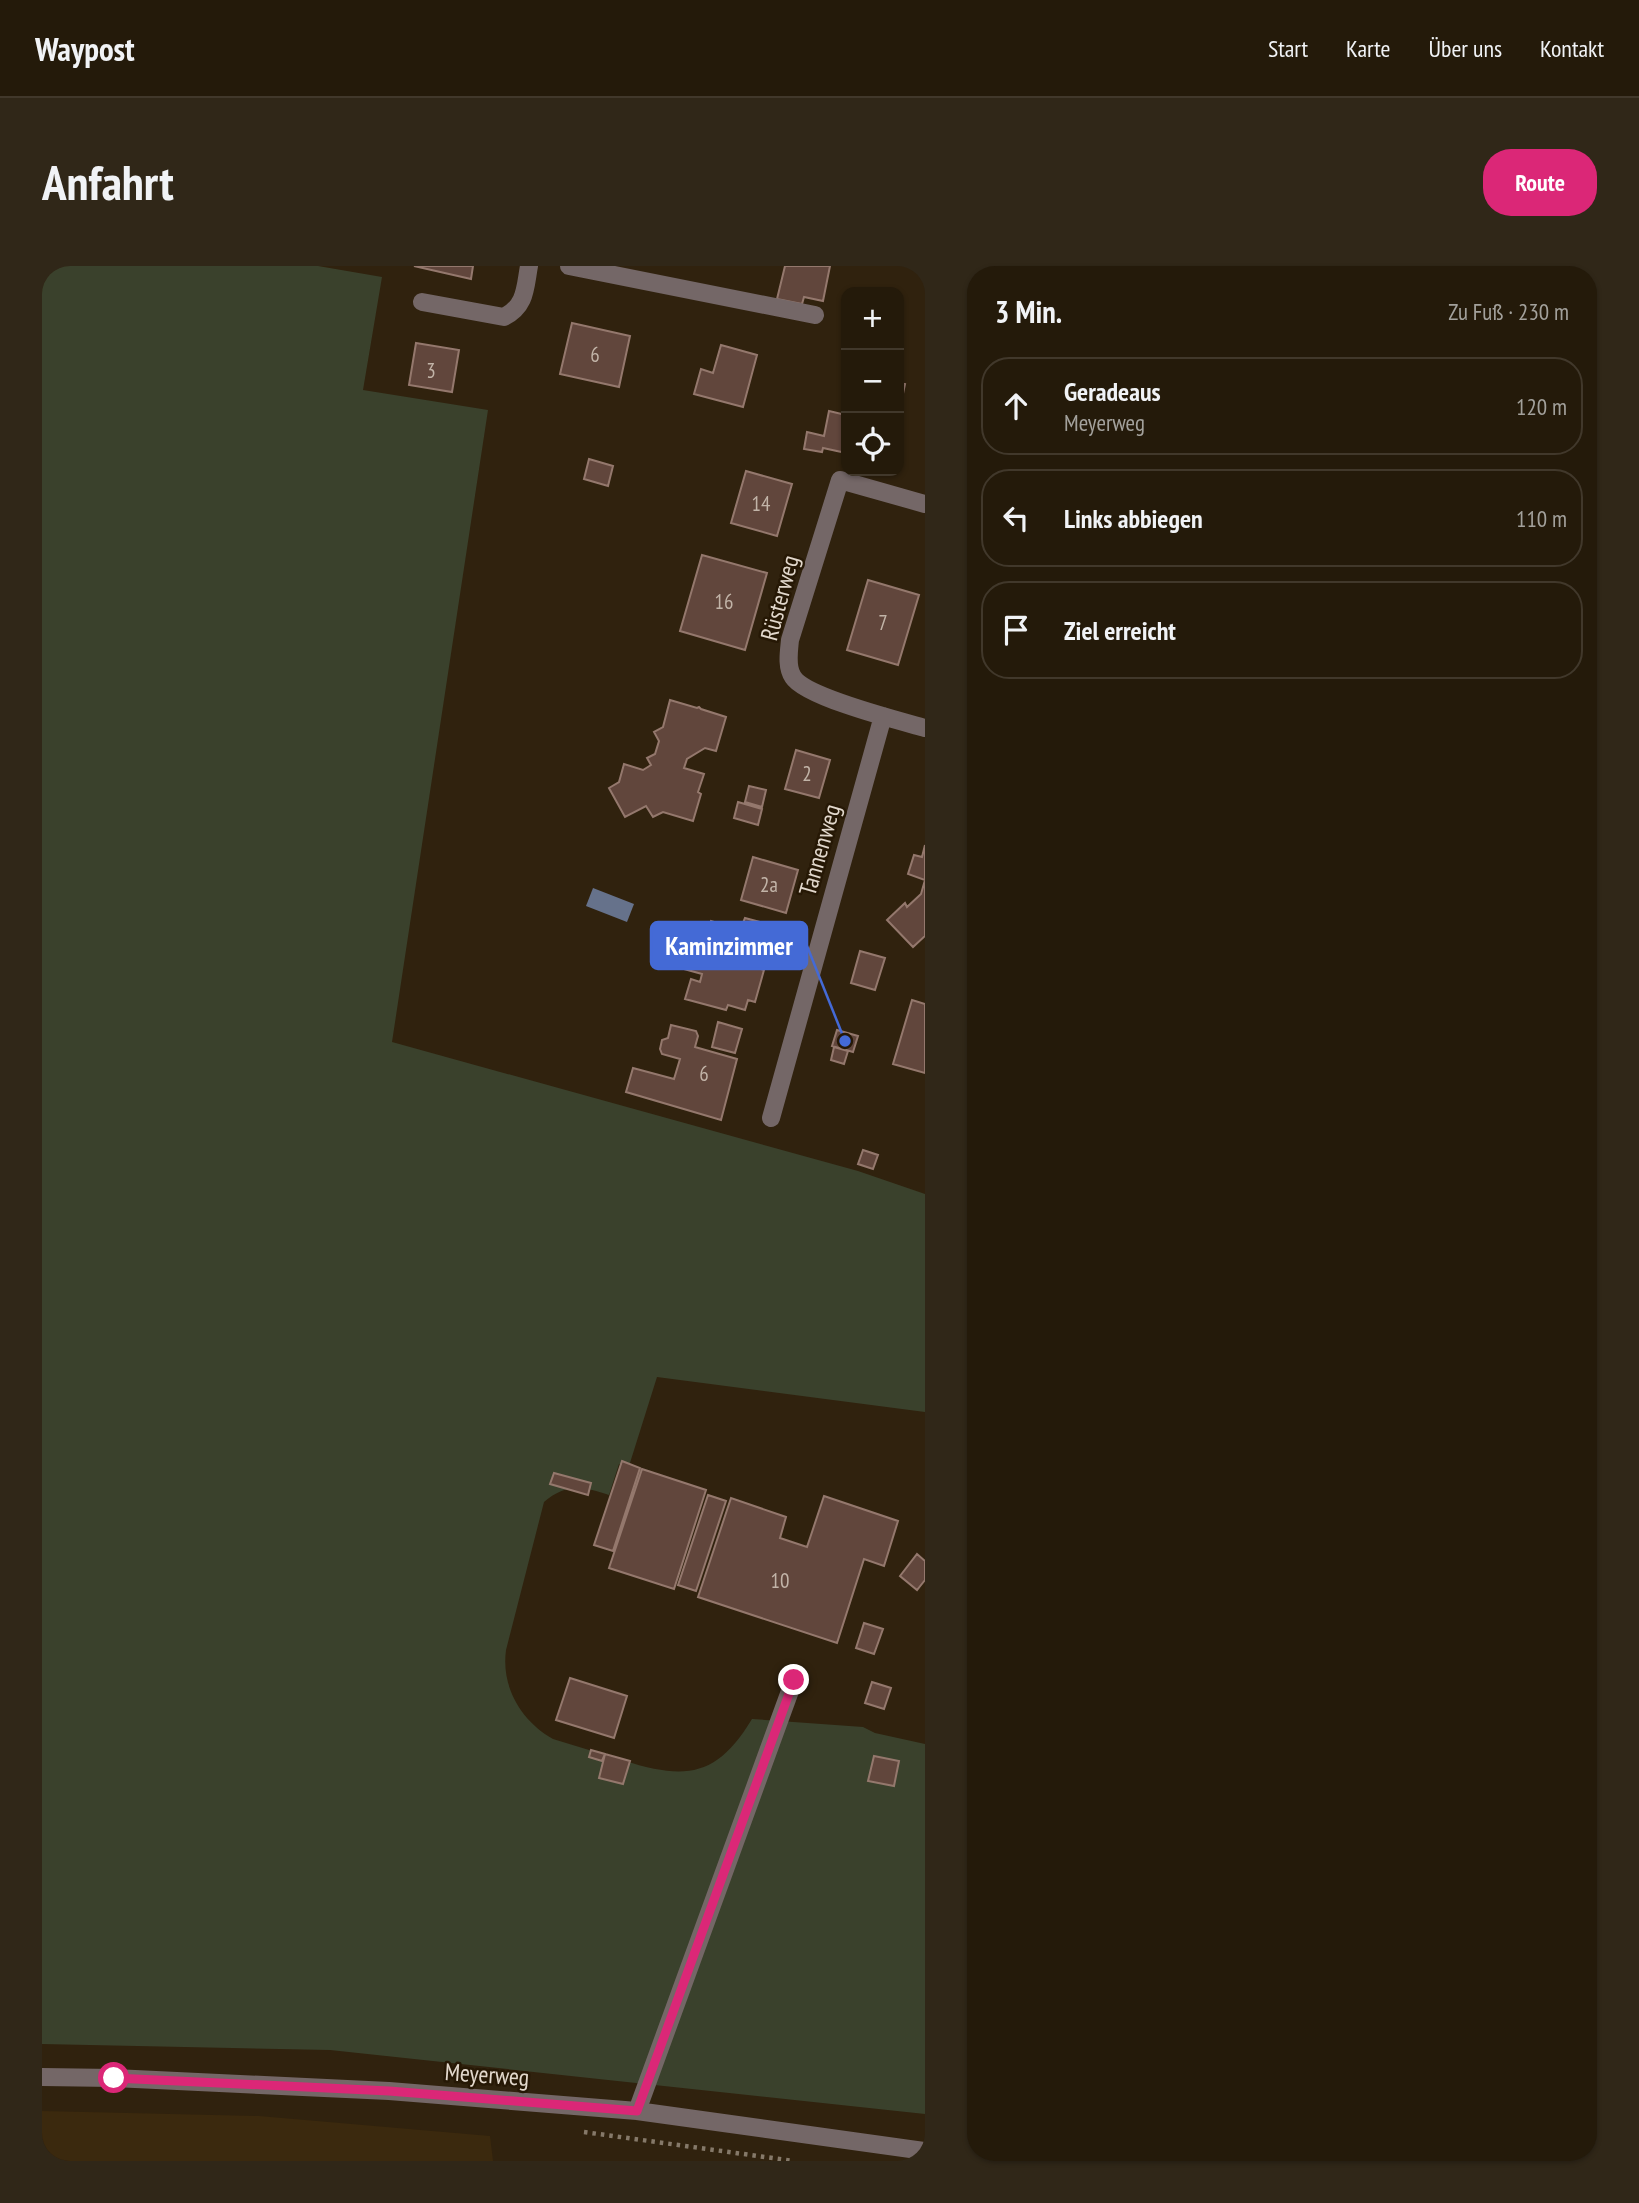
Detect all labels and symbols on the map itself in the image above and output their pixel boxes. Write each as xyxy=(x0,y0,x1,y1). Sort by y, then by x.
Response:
house number: 6 xyxy=(590,341,600,368)
house number: 3 xyxy=(426,357,436,384)
house number: 14 xyxy=(752,490,771,517)
street label: Rüsterweg xyxy=(753,552,806,644)
house number: 16 xyxy=(715,588,733,615)
house number: 7 xyxy=(878,609,888,636)
house number: 2 xyxy=(802,760,812,787)
street label: Tannenweg xyxy=(792,800,847,899)
house number: 2a xyxy=(760,871,778,898)
callout: Kaminzimmer xyxy=(651,922,807,969)
text: Kaminzimmer xyxy=(665,929,793,962)
house number: 6 xyxy=(699,1060,709,1087)
house number: 10 xyxy=(771,1567,789,1594)
route end xyxy=(778,1664,809,1695)
street label: Meyerweg xyxy=(444,2056,530,2093)
route start xyxy=(98,2062,129,2093)

